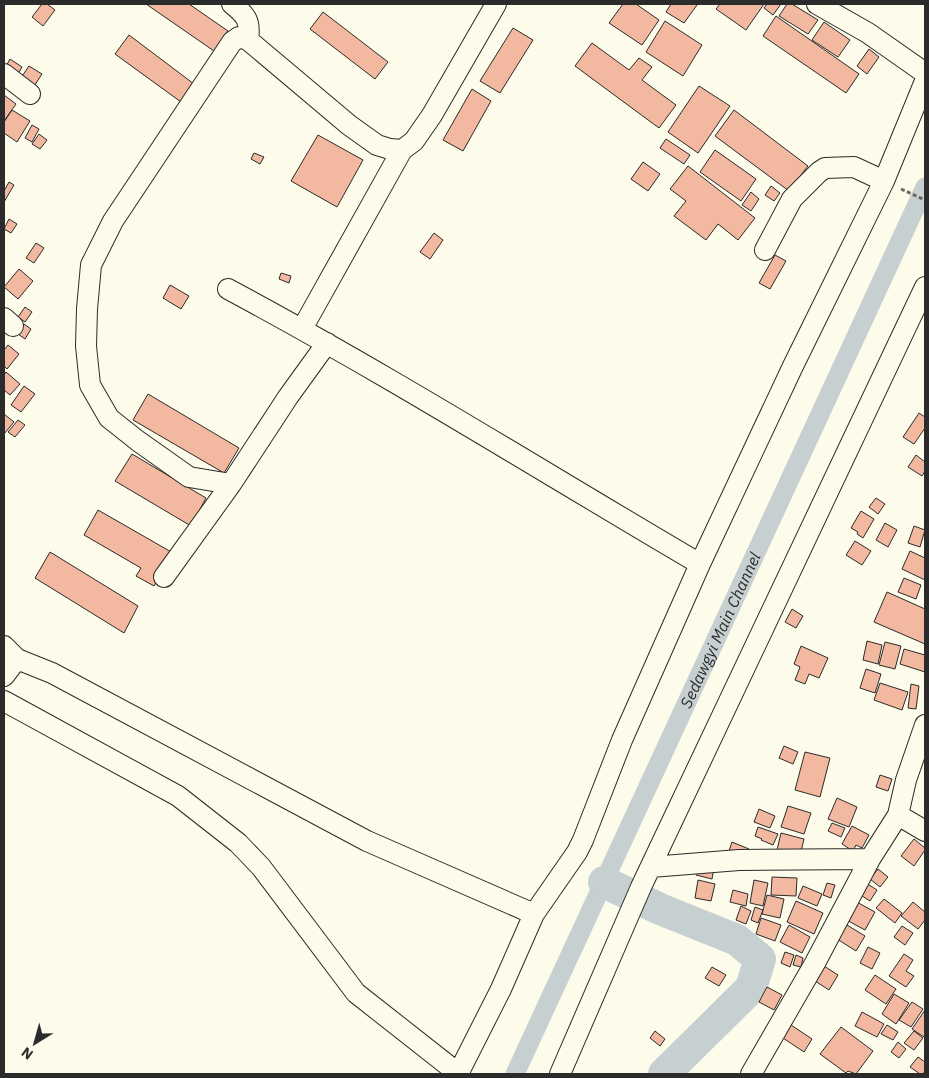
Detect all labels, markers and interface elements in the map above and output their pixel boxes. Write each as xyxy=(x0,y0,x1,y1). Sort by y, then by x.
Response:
water label: Sedawgyi Main Channel xyxy=(676,548,765,711)
north arrow xyxy=(10,1018,60,1068)
text: N xyxy=(18,1043,37,1064)

